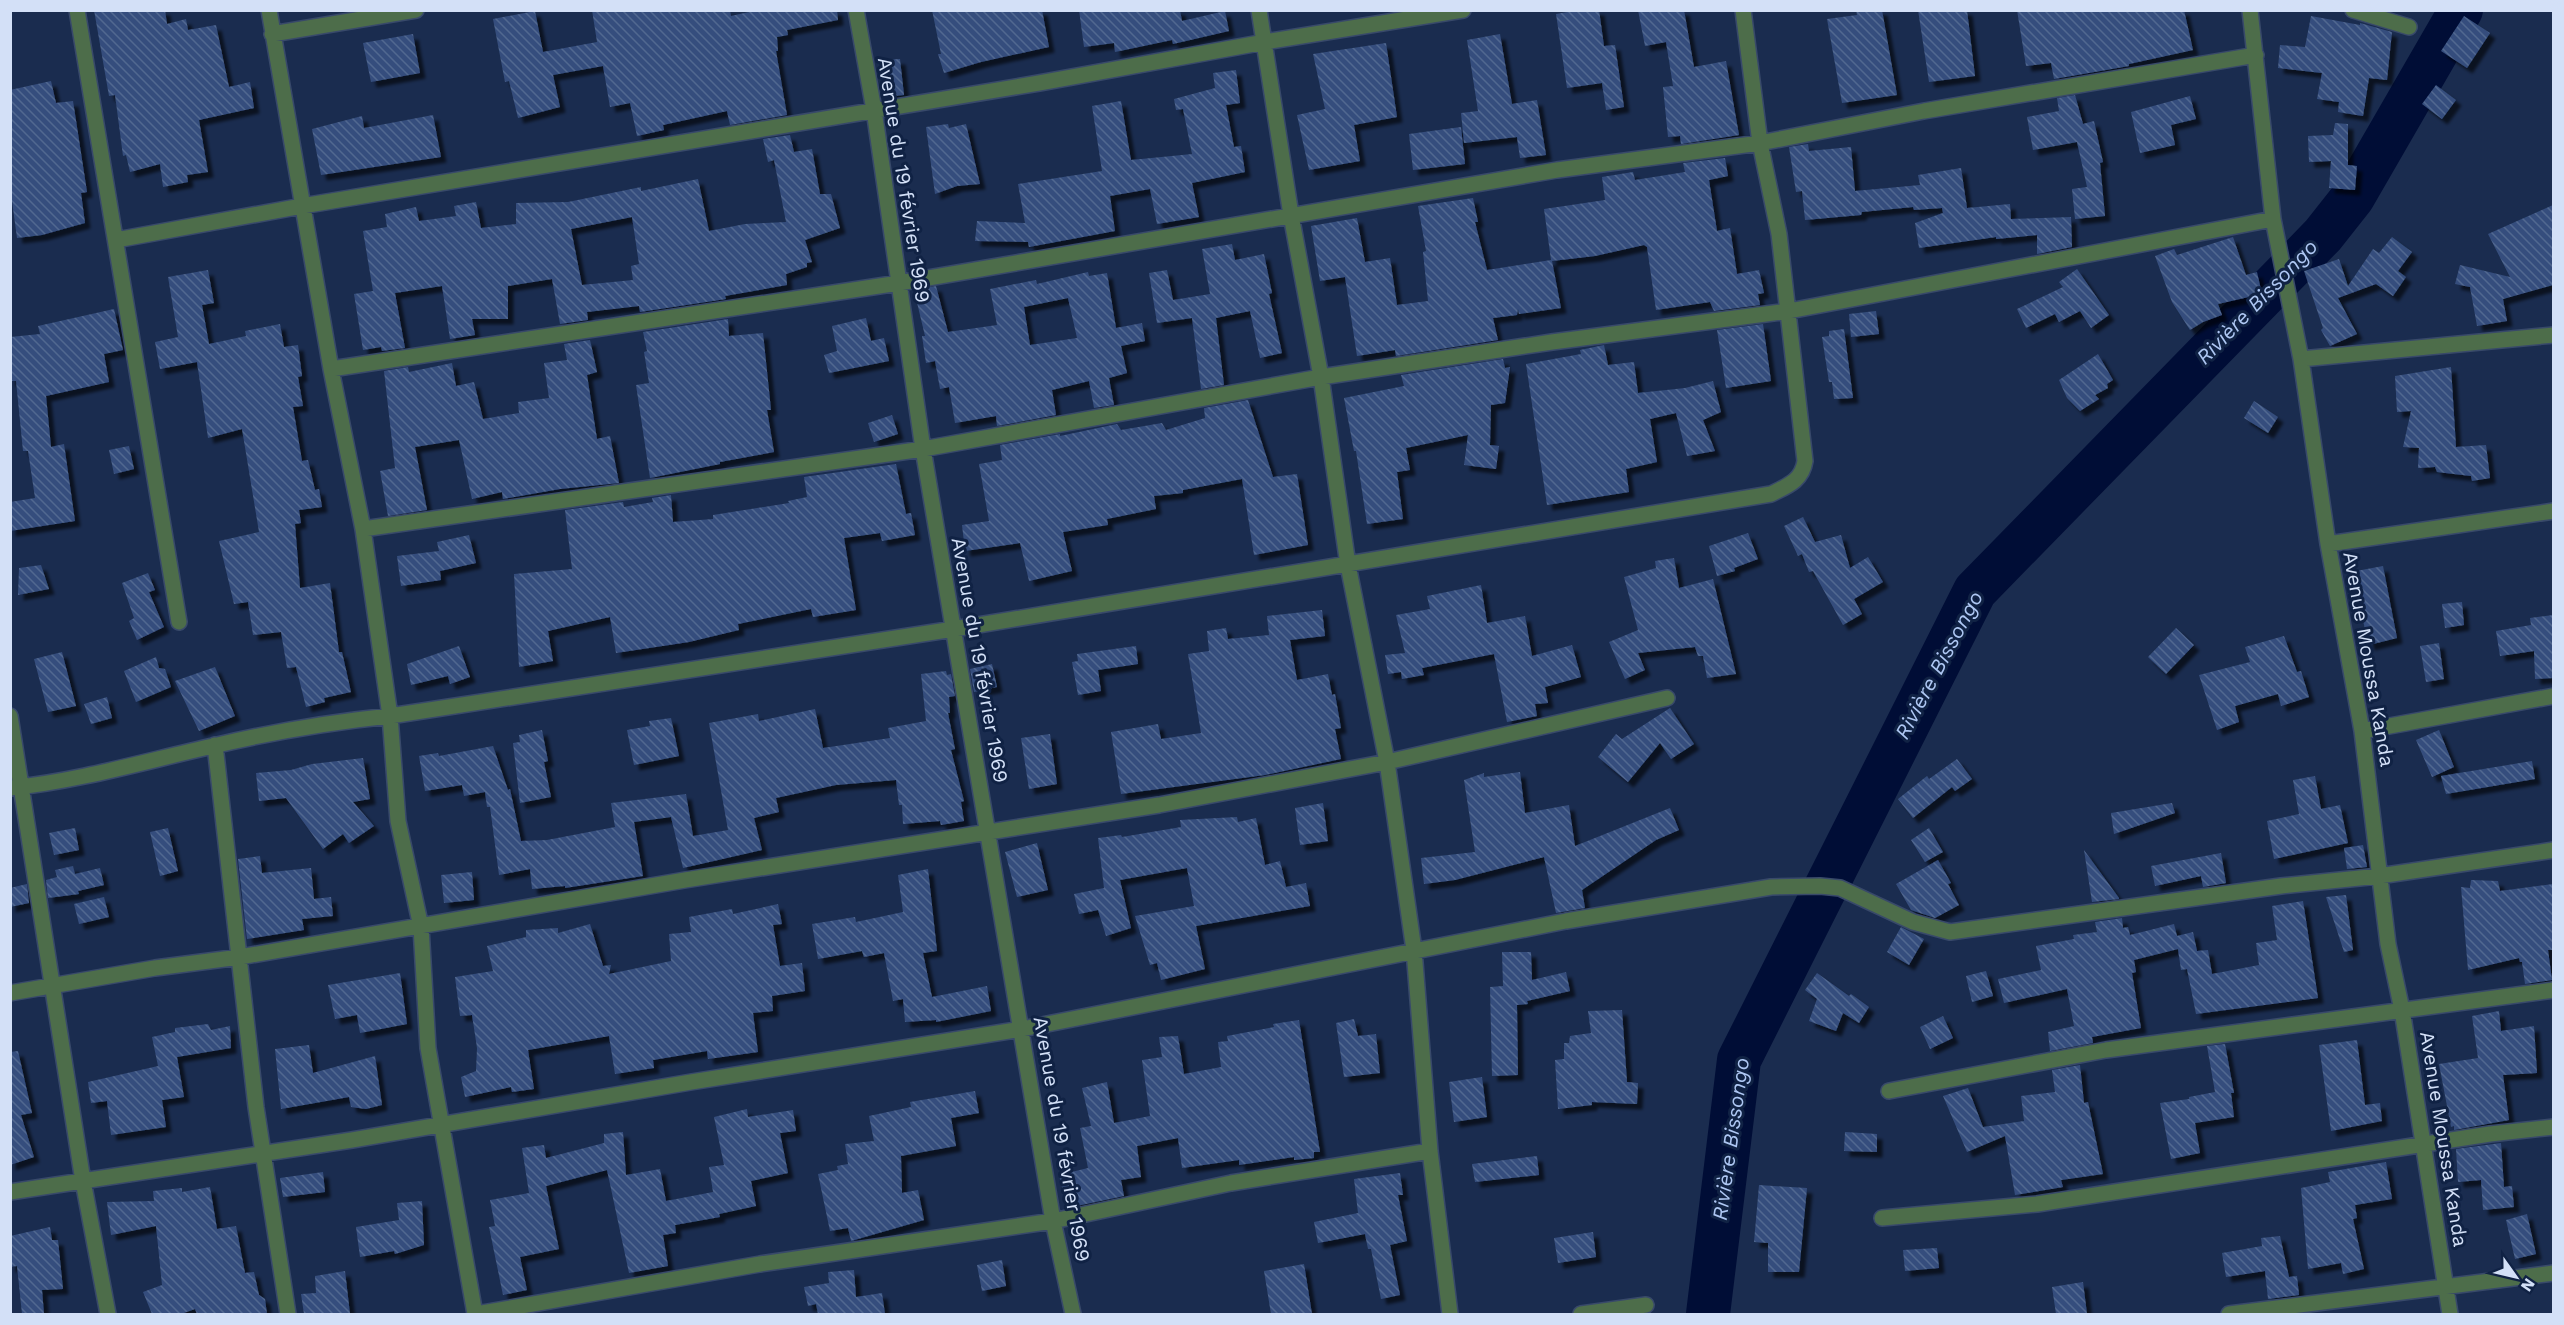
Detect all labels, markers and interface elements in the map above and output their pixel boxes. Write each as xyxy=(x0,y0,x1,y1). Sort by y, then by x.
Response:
street label: Avenue du 19 février 1969 xyxy=(873,55,935,305)
water label: Rivière Bissongo xyxy=(2191,234,2323,369)
street label: Avenue du 19 février 1969 xyxy=(947,536,1013,784)
street label: Avenue Moussa Kanda xyxy=(2338,550,2400,768)
water label: Rivière Bissongo xyxy=(1889,586,1988,743)
street label: Avenue du 19 février 1969 xyxy=(1029,1015,1095,1263)
street label: Avenue Moussa Kanda xyxy=(2415,1029,2473,1249)
water label: Rivière Bissongo xyxy=(1707,1056,1754,1222)
north arrow xyxy=(2486,1247,2546,1307)
text: N xyxy=(2517,1275,2539,1295)

